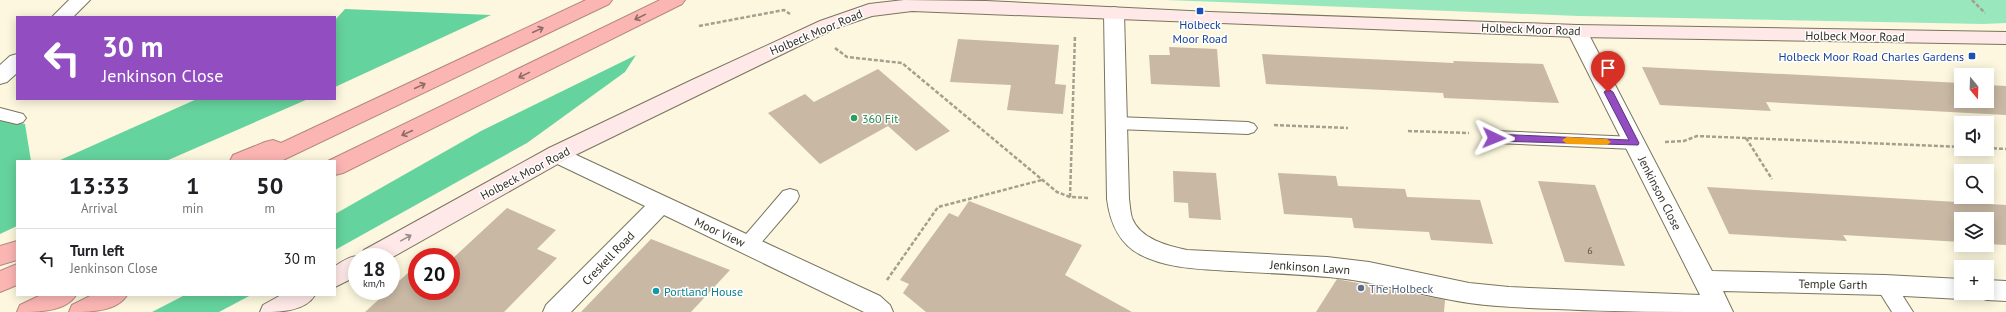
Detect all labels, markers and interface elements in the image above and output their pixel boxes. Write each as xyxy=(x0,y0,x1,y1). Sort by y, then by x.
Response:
street label: Holbeck Moor Road xyxy=(767,6,865,58)
marker: Holbeck Moor Road xyxy=(1195,6,1205,16)
one-way arrow xyxy=(634,14,646,21)
place label: Holbeck Moor Road xyxy=(1172,17,1228,46)
street label: Holbeck Moor Road xyxy=(1481,20,1581,38)
one-way arrow xyxy=(531,26,543,33)
text: 30 m xyxy=(102,28,163,65)
street label: Holbeck Moor Road xyxy=(1805,28,1905,44)
icon: left xyxy=(36,32,88,84)
place label: Holbeck Moor Road Charles Gardens xyxy=(1778,49,1964,64)
pin xyxy=(1591,51,1625,92)
marker: Holbeck Moor Road Charles Gardens xyxy=(1967,51,1977,61)
icon: arrive xyxy=(1597,57,1619,79)
text: Jenkinson Close xyxy=(102,64,223,87)
north arrow xyxy=(1954,68,1994,108)
map controls xyxy=(1954,68,1994,300)
one-way arrow xyxy=(518,72,530,79)
one-way arrow xyxy=(414,82,426,89)
place label: 360 Fit xyxy=(862,111,898,126)
marker: 360 Fit xyxy=(849,113,859,123)
button: sound xyxy=(1954,116,1994,156)
position arrow xyxy=(1473,117,1515,159)
one-way arrow xyxy=(401,130,413,137)
street label: Holbeck Moor Road xyxy=(478,143,572,203)
street label: Jenkinson Close xyxy=(1635,153,1685,232)
button: search xyxy=(1954,164,1994,204)
text: 13:33 xyxy=(69,170,130,201)
text: 1 xyxy=(186,170,200,201)
text: 50 xyxy=(256,170,283,201)
text: Arrival xyxy=(81,200,117,217)
text: min xyxy=(182,200,203,217)
text: m xyxy=(264,200,275,217)
button: layers xyxy=(1954,212,1994,252)
street label: Moor View xyxy=(692,214,748,250)
street label: Creskell Road xyxy=(579,228,637,288)
one-way arrow xyxy=(400,234,412,242)
text: Turn left xyxy=(70,241,124,260)
house number: 6 xyxy=(1587,244,1593,257)
icon: left xyxy=(36,248,58,270)
speed limit sign: 20 xyxy=(408,248,460,300)
text: 30 m xyxy=(283,249,316,268)
text: 18 xyxy=(363,256,385,282)
street label: Jenkinson Lawn xyxy=(1268,257,1351,277)
text: Jenkinson Close xyxy=(70,260,158,277)
button: + xyxy=(1954,260,1994,300)
street label: Temple Garth xyxy=(1799,276,1867,292)
text: km/h xyxy=(363,277,385,290)
place label: The Holbeck xyxy=(1369,281,1433,296)
marker: The Holbeck xyxy=(1356,283,1366,293)
place label: Portland House xyxy=(664,284,743,299)
marker: Portland House xyxy=(651,286,661,296)

